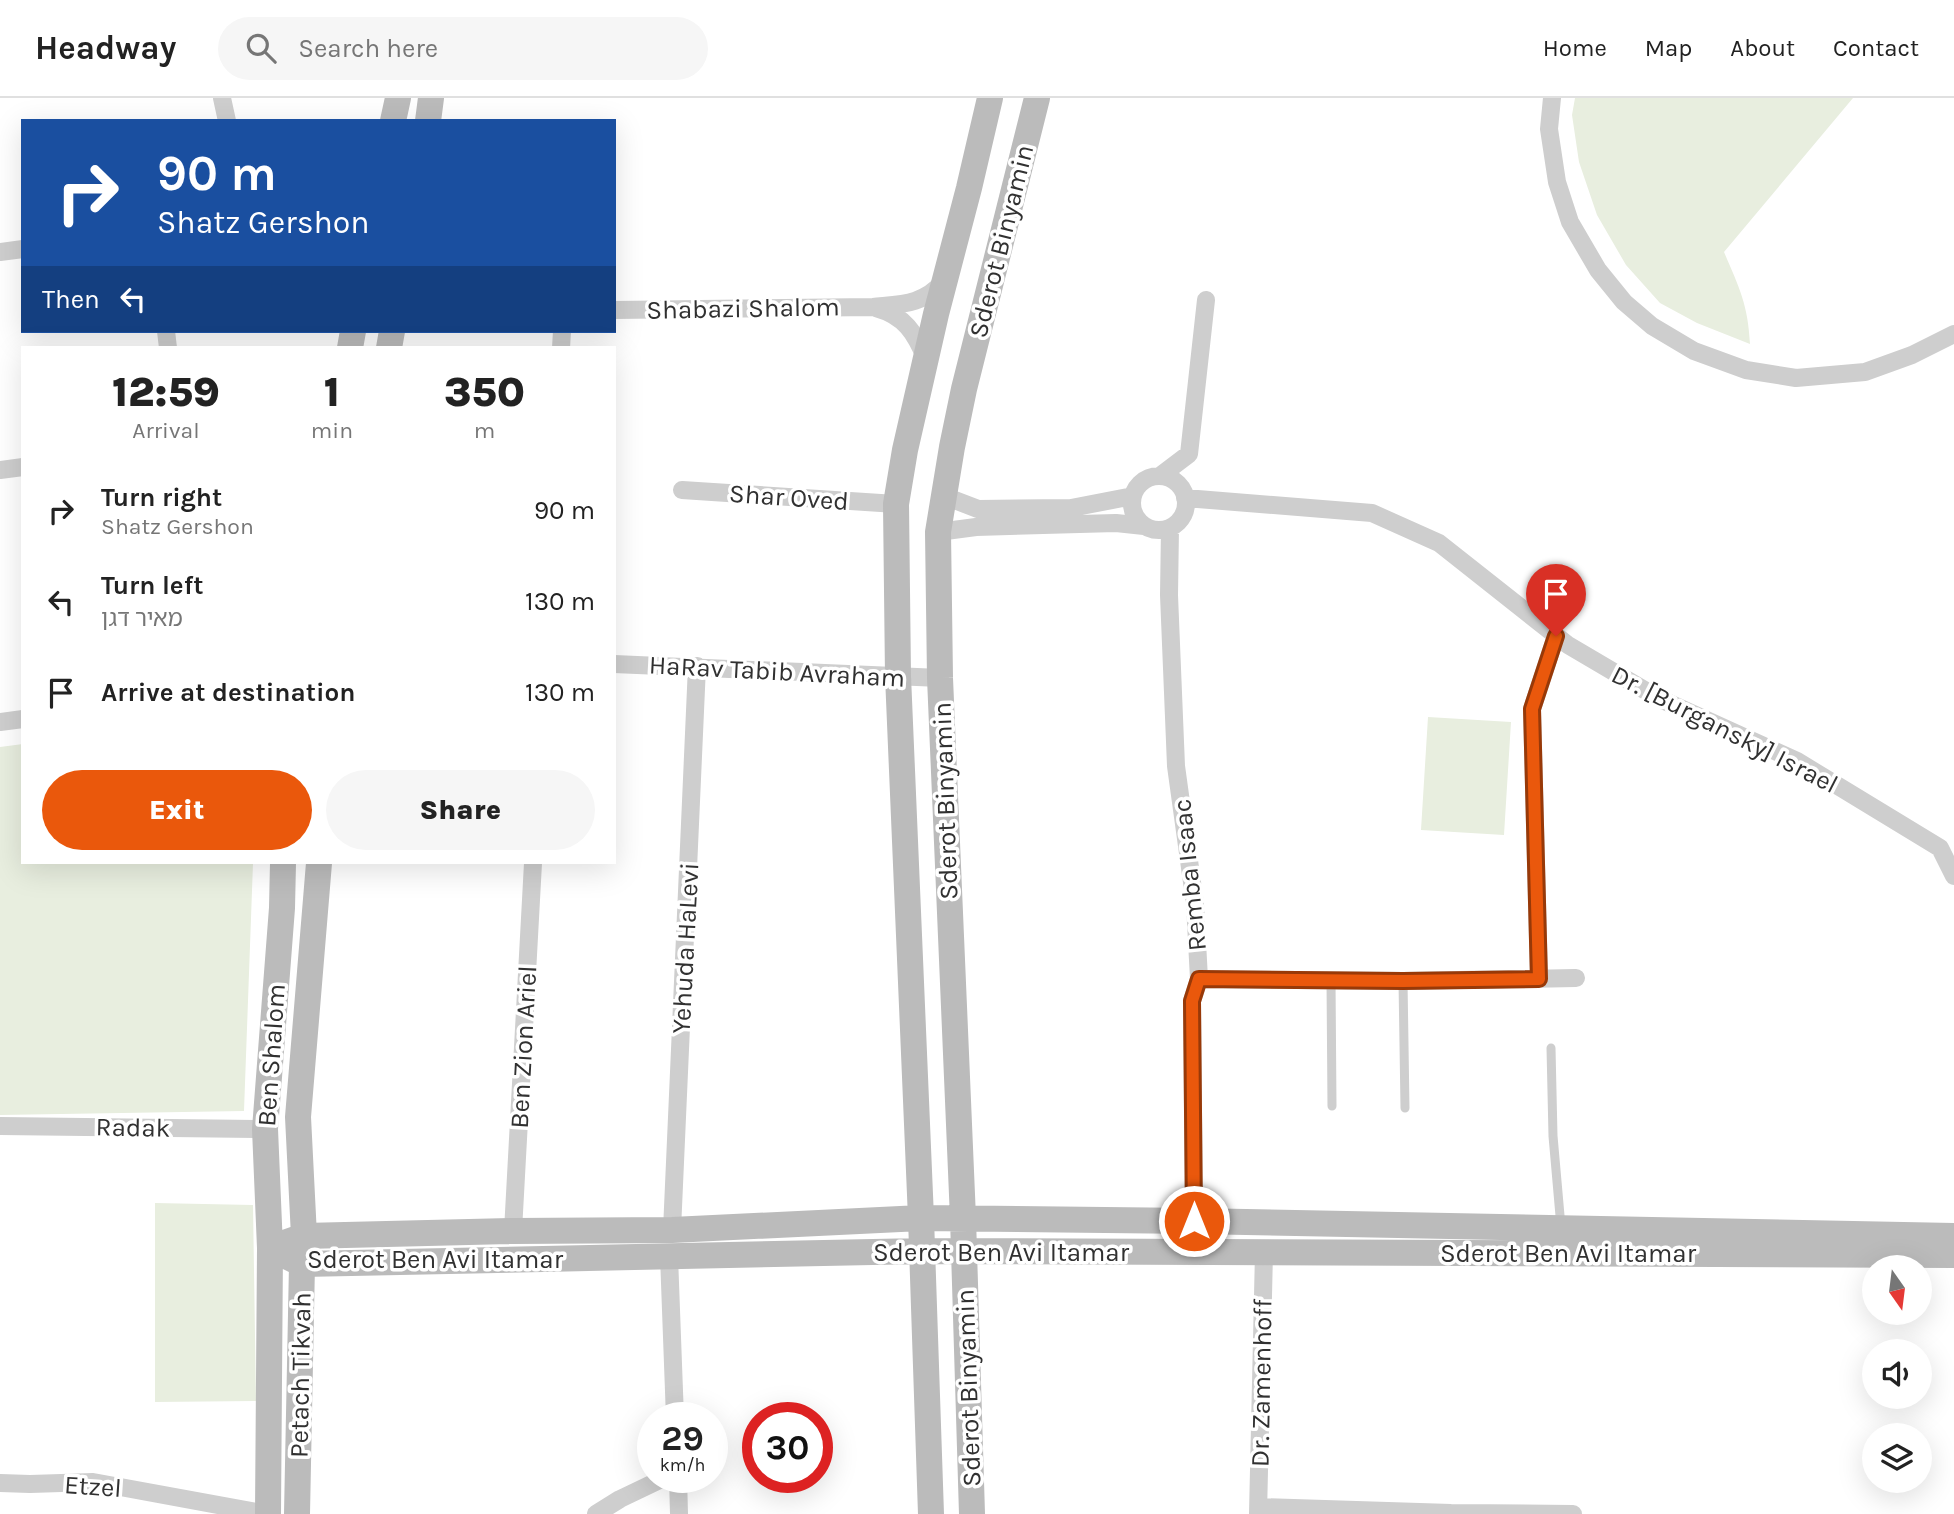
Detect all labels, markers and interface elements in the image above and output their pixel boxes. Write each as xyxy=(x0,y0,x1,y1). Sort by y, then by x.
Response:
search box xyxy=(218,17,708,80)
text: Headway xyxy=(35,29,176,67)
icon: search xyxy=(242,29,280,67)
text: Search here xyxy=(298,33,438,64)
text: Home xyxy=(1543,34,1607,62)
text: Map xyxy=(1645,34,1692,62)
text: About xyxy=(1730,34,1795,62)
text: Contact xyxy=(1833,34,1919,62)
street label: Sderot Binyamin xyxy=(963,141,1040,341)
text: 90 m xyxy=(157,145,277,202)
icon: right xyxy=(42,147,133,238)
text: Shatz Gershon xyxy=(157,204,370,241)
icon: left xyxy=(114,280,152,318)
text: Then xyxy=(42,284,100,315)
street label: Shabazi Shalom xyxy=(646,291,840,326)
text: 12:59 xyxy=(112,367,220,417)
text: 1 xyxy=(324,367,340,417)
text: 350 xyxy=(444,367,525,417)
text: Arrival xyxy=(132,417,200,444)
text: min xyxy=(311,417,353,444)
text: m xyxy=(474,417,495,444)
street label: Shar Oved xyxy=(728,478,850,517)
text: Turn right xyxy=(101,482,222,513)
icon: right xyxy=(42,492,80,530)
text: 90 m xyxy=(534,495,595,526)
text: Shatz Gershon xyxy=(101,513,254,540)
pin xyxy=(1526,564,1586,636)
text: Turn left xyxy=(101,570,203,601)
icon: arrive xyxy=(1537,575,1575,613)
icon: left xyxy=(42,583,80,621)
text: 130 m xyxy=(525,586,595,617)
text: מאיר דגן xyxy=(101,605,183,632)
street label: HaRav Tabib Avraham xyxy=(648,649,906,694)
street label: Dr. [Burgansky] Israel xyxy=(1606,659,1843,800)
icon: arrive xyxy=(42,674,80,712)
text: Arrive at destination xyxy=(101,677,355,708)
text: 130 m xyxy=(525,677,595,708)
street label: Sderot Binyamin xyxy=(927,702,964,900)
button: Exit xyxy=(42,770,312,850)
button: Share xyxy=(326,770,595,850)
street label: Remba Isaac xyxy=(1166,798,1213,952)
street label: Yehuda HaLevi xyxy=(666,862,705,1034)
street label: Ben Zion Ariel xyxy=(504,965,543,1129)
street label: Ben Shalom xyxy=(251,983,292,1127)
street label: Radak xyxy=(95,1111,171,1144)
position arrow xyxy=(1157,1184,1231,1258)
street label: Sderot Ben Avi Itamar xyxy=(873,1237,1130,1268)
street label: Sderot Ben Avi Itamar xyxy=(1440,1238,1697,1269)
street label: Sderot Ben Avi Itamar xyxy=(307,1244,564,1275)
north arrow xyxy=(1862,1255,1932,1325)
map controls xyxy=(1862,1255,1932,1493)
street label: Sderot Binyamin xyxy=(950,1289,987,1487)
street label: Petach Tikvah xyxy=(284,1292,317,1458)
street label: Dr. Zamenhoff xyxy=(1245,1298,1278,1467)
button: sound xyxy=(1862,1339,1932,1409)
speed limit sign: 30 xyxy=(742,1402,833,1493)
text: 29 xyxy=(661,1418,704,1459)
button: layers xyxy=(1862,1423,1932,1493)
text: km/h xyxy=(660,1454,705,1476)
street label: Etzel xyxy=(63,1469,123,1504)

